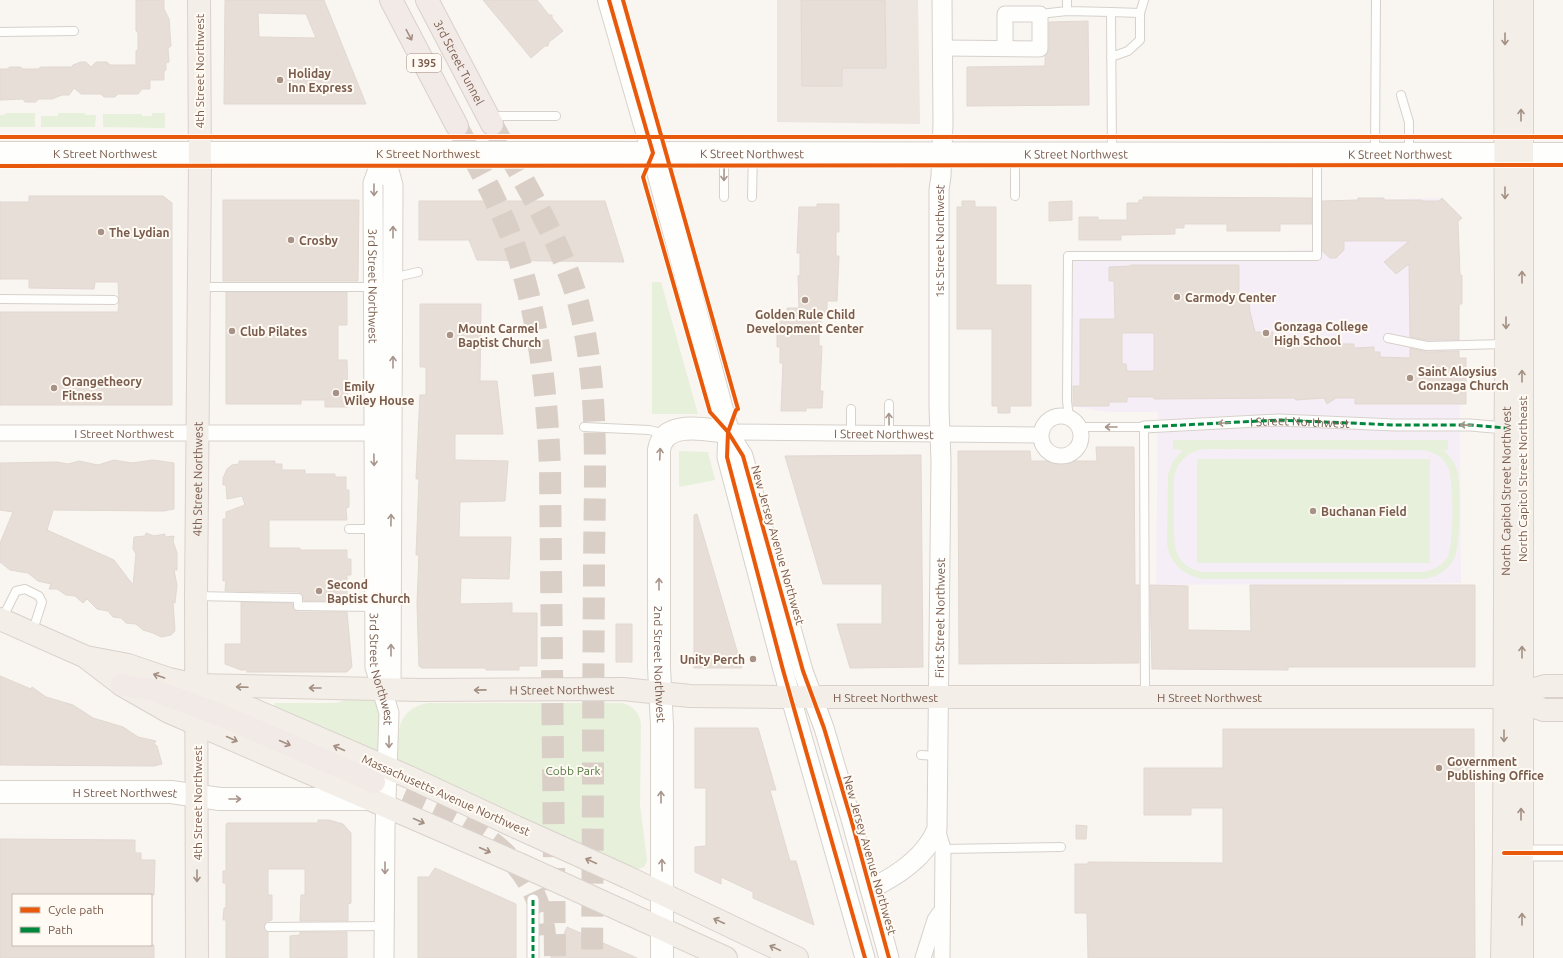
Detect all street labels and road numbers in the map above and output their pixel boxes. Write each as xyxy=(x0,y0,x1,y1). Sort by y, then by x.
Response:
street label: 4th Street Northwest xyxy=(193,13,206,128)
street label: 3rd Street Tunnel xyxy=(432,17,487,107)
road number: I 395 xyxy=(407,54,441,72)
street label: K Street Northwest xyxy=(53,147,157,160)
street label: K Street Northwest xyxy=(376,147,480,160)
street label: K Street Northwest xyxy=(700,147,804,160)
street label: K Street Northwest xyxy=(1024,147,1128,160)
street label: K Street Northwest xyxy=(1348,147,1452,160)
street label: 1st Street Northwest xyxy=(933,183,946,298)
street label: 3rd Street Northwest xyxy=(367,229,380,344)
street label: North Capitol Street Northeast xyxy=(1516,396,1529,562)
street label: North Capitol Street Northwest xyxy=(1499,406,1512,576)
street label: I Street Northwest xyxy=(1250,413,1350,430)
street label: 4th Street Northwest xyxy=(190,421,204,537)
street label: I Street Northwest xyxy=(74,427,174,440)
street label: I Street Northwest xyxy=(834,427,934,440)
street label: New Jersey Avenue Northwest xyxy=(749,464,807,627)
street label: First Street Northwest xyxy=(932,557,946,678)
street label: 2nd Street Northwest xyxy=(652,606,668,723)
street label: 3rd Street Northwest xyxy=(368,613,396,726)
street label: H Street Northwest xyxy=(509,683,615,696)
street label: H Street Northwest xyxy=(833,691,938,704)
street label: H Street Northwest xyxy=(1157,691,1262,704)
street label: 4th Street Northwest xyxy=(191,745,204,860)
street label: Massachusetts Avenue Northwest xyxy=(360,752,532,838)
street label: New Jersey Avenue Northwest xyxy=(841,774,899,937)
street label: H Street Northwest xyxy=(72,786,179,799)

